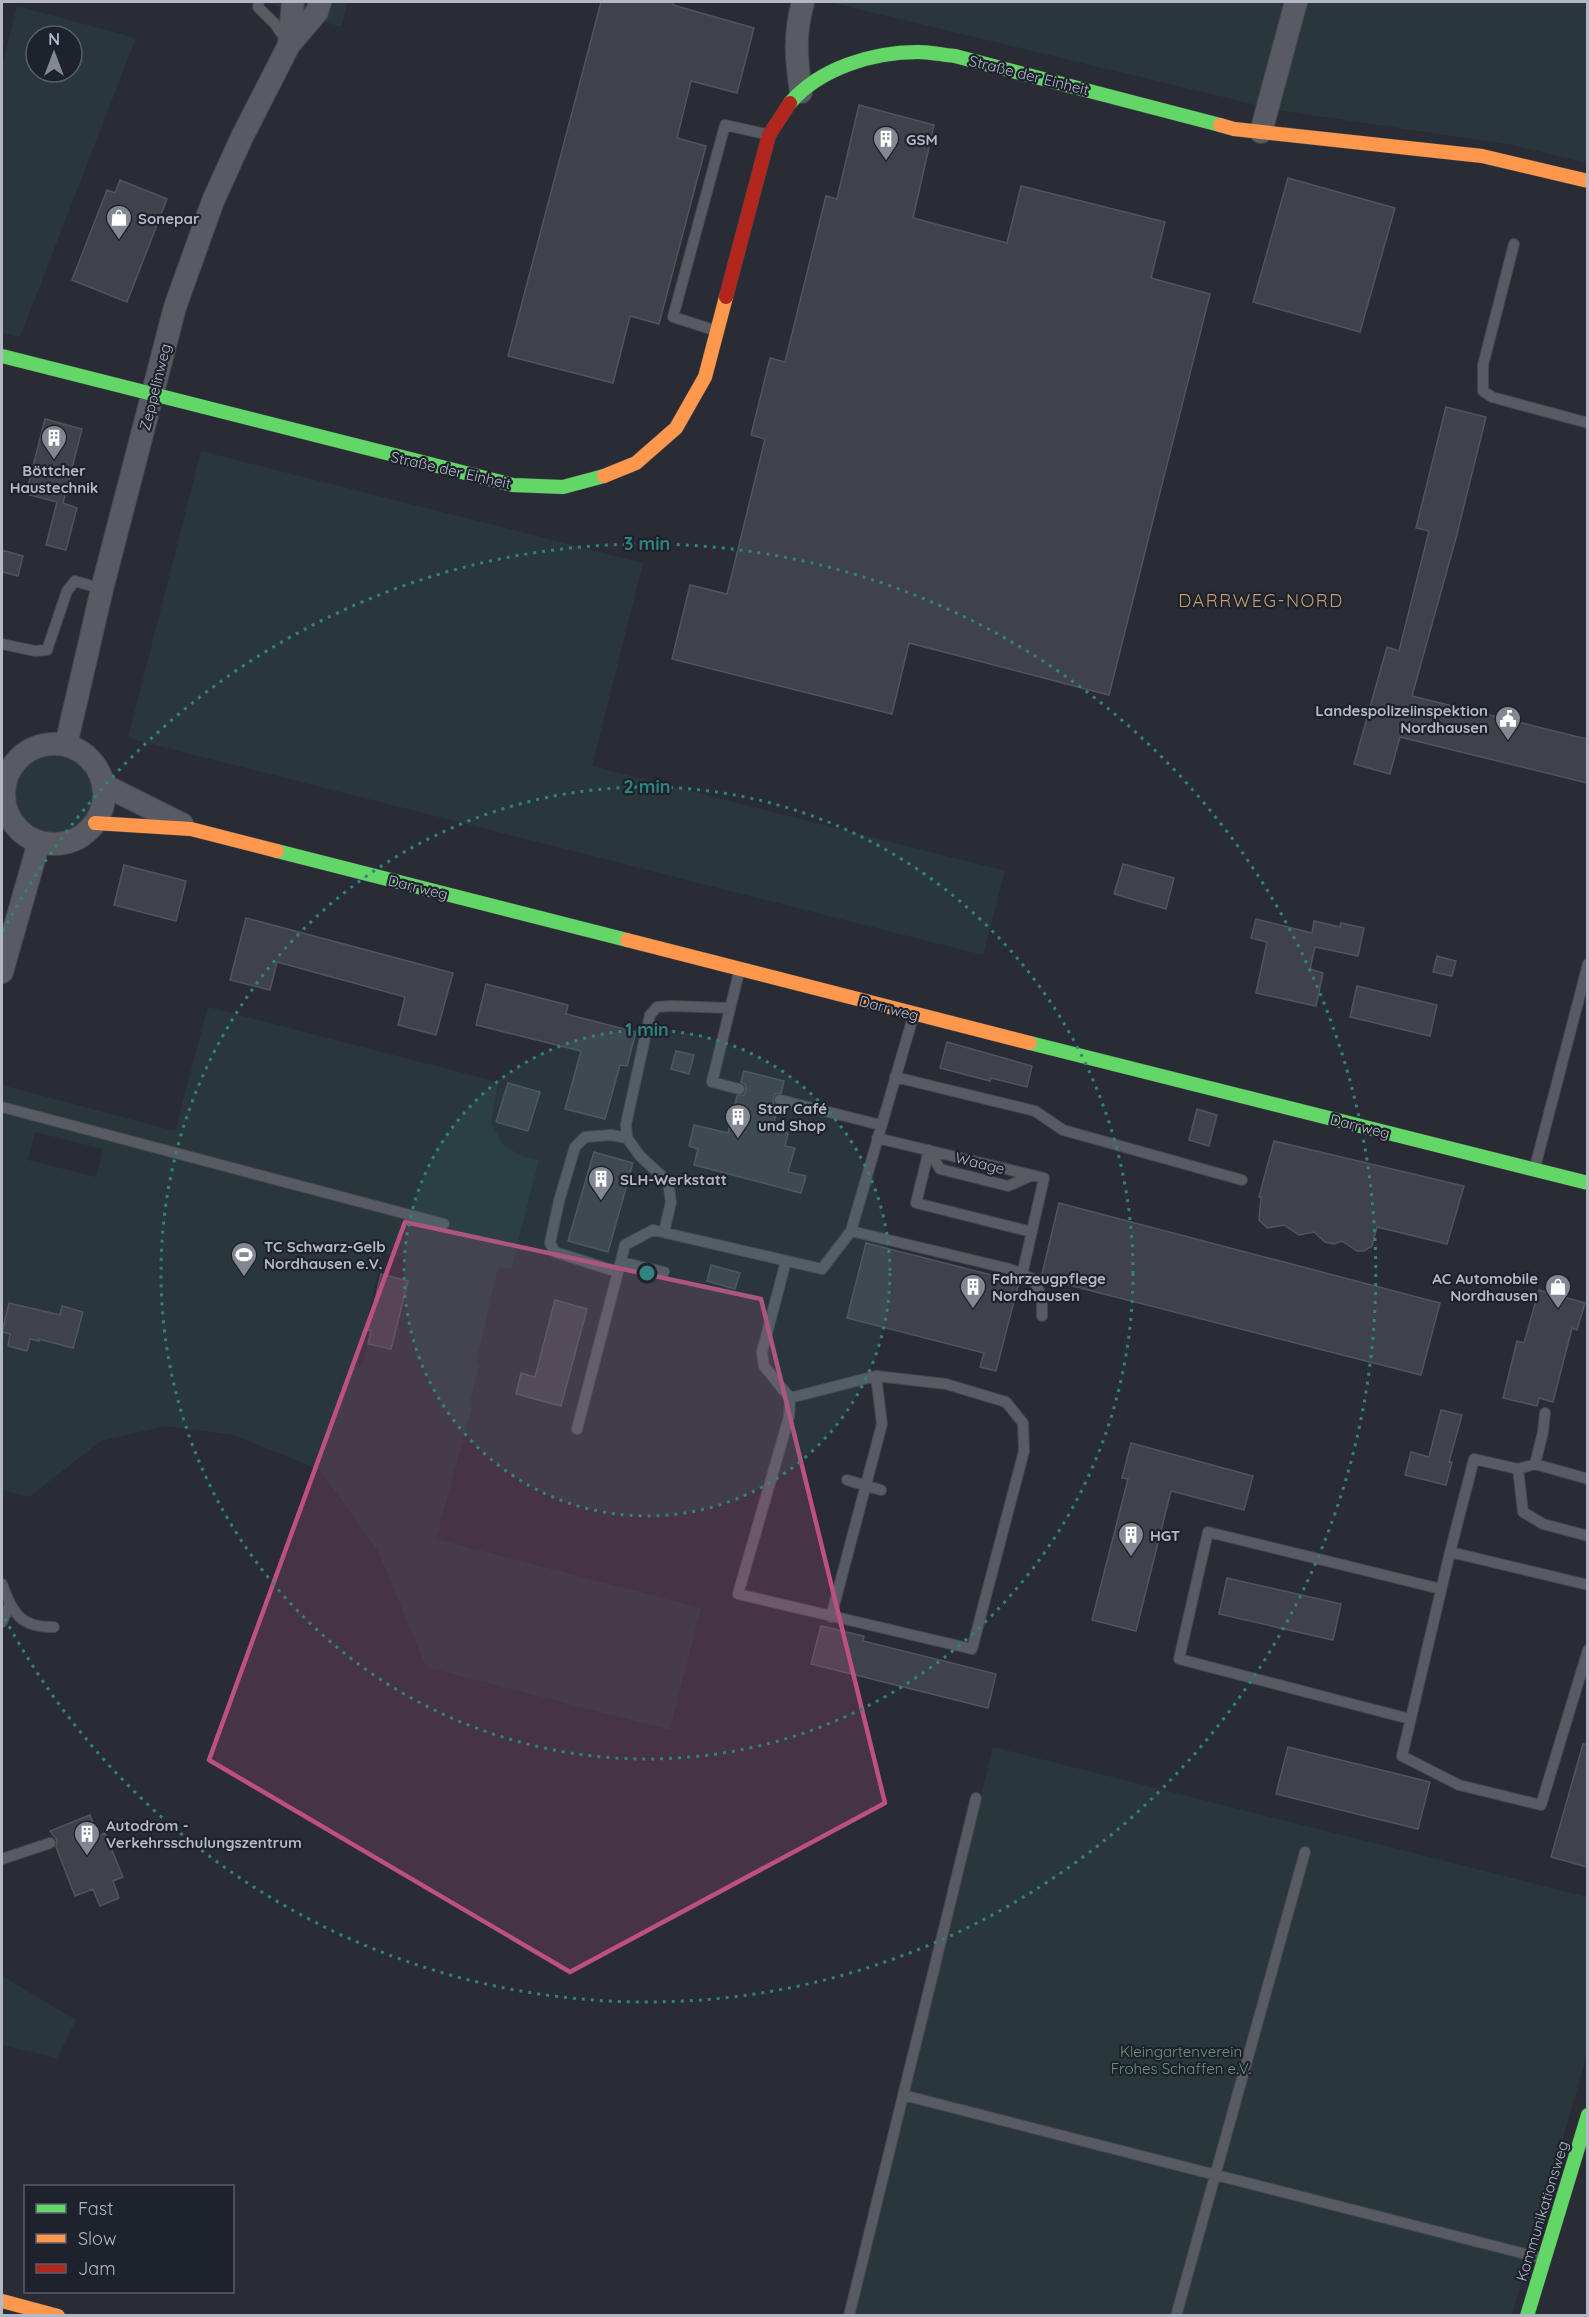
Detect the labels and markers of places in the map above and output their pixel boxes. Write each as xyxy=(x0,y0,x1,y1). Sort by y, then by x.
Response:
building icon: GSM xyxy=(871,124,901,162)
place label: GSM xyxy=(906,130,938,149)
shop icon: Sonepar xyxy=(104,203,134,241)
place label: Sonepar xyxy=(138,209,200,228)
building icon: Böttcher Haustechnik xyxy=(39,423,69,461)
place label: Böttcher Haustechnik xyxy=(10,461,98,497)
place label: Landespolizeiinspektion Nordhausen xyxy=(1315,701,1488,737)
public building icon: Landespolizeiinspektion Nordhausen xyxy=(1493,704,1523,742)
place label: Star Café und Shop xyxy=(758,1099,827,1135)
building icon: Star Café und Shop xyxy=(723,1102,753,1140)
building icon: SLH-Werkstatt xyxy=(586,1164,616,1202)
place label: SLH-Werkstatt xyxy=(620,1170,727,1189)
place label: TC Schwarz-Gelb Nordhausen e.V. xyxy=(264,1237,386,1273)
sports icon: TC Schwarz-Gelb Nordhausen e.V. xyxy=(229,1240,259,1278)
centre of rings xyxy=(637,1263,657,1283)
place label: Fahrzeugpflege Nordhausen xyxy=(992,1269,1106,1305)
place label: AC Automobile Nordhausen xyxy=(1432,1269,1538,1305)
building icon: Fahrzeugpflege Nordhausen xyxy=(958,1272,988,1310)
shop icon: AC Automobile Nordhausen xyxy=(1543,1272,1573,1310)
building icon: HGT xyxy=(1116,1520,1146,1558)
place label: HGT xyxy=(1150,1526,1180,1545)
place label: Autodrom - Verkehrsschulungszentrum xyxy=(106,1816,302,1852)
building icon: Autodrom - Verkehrsschulungszentrum xyxy=(72,1819,102,1857)

